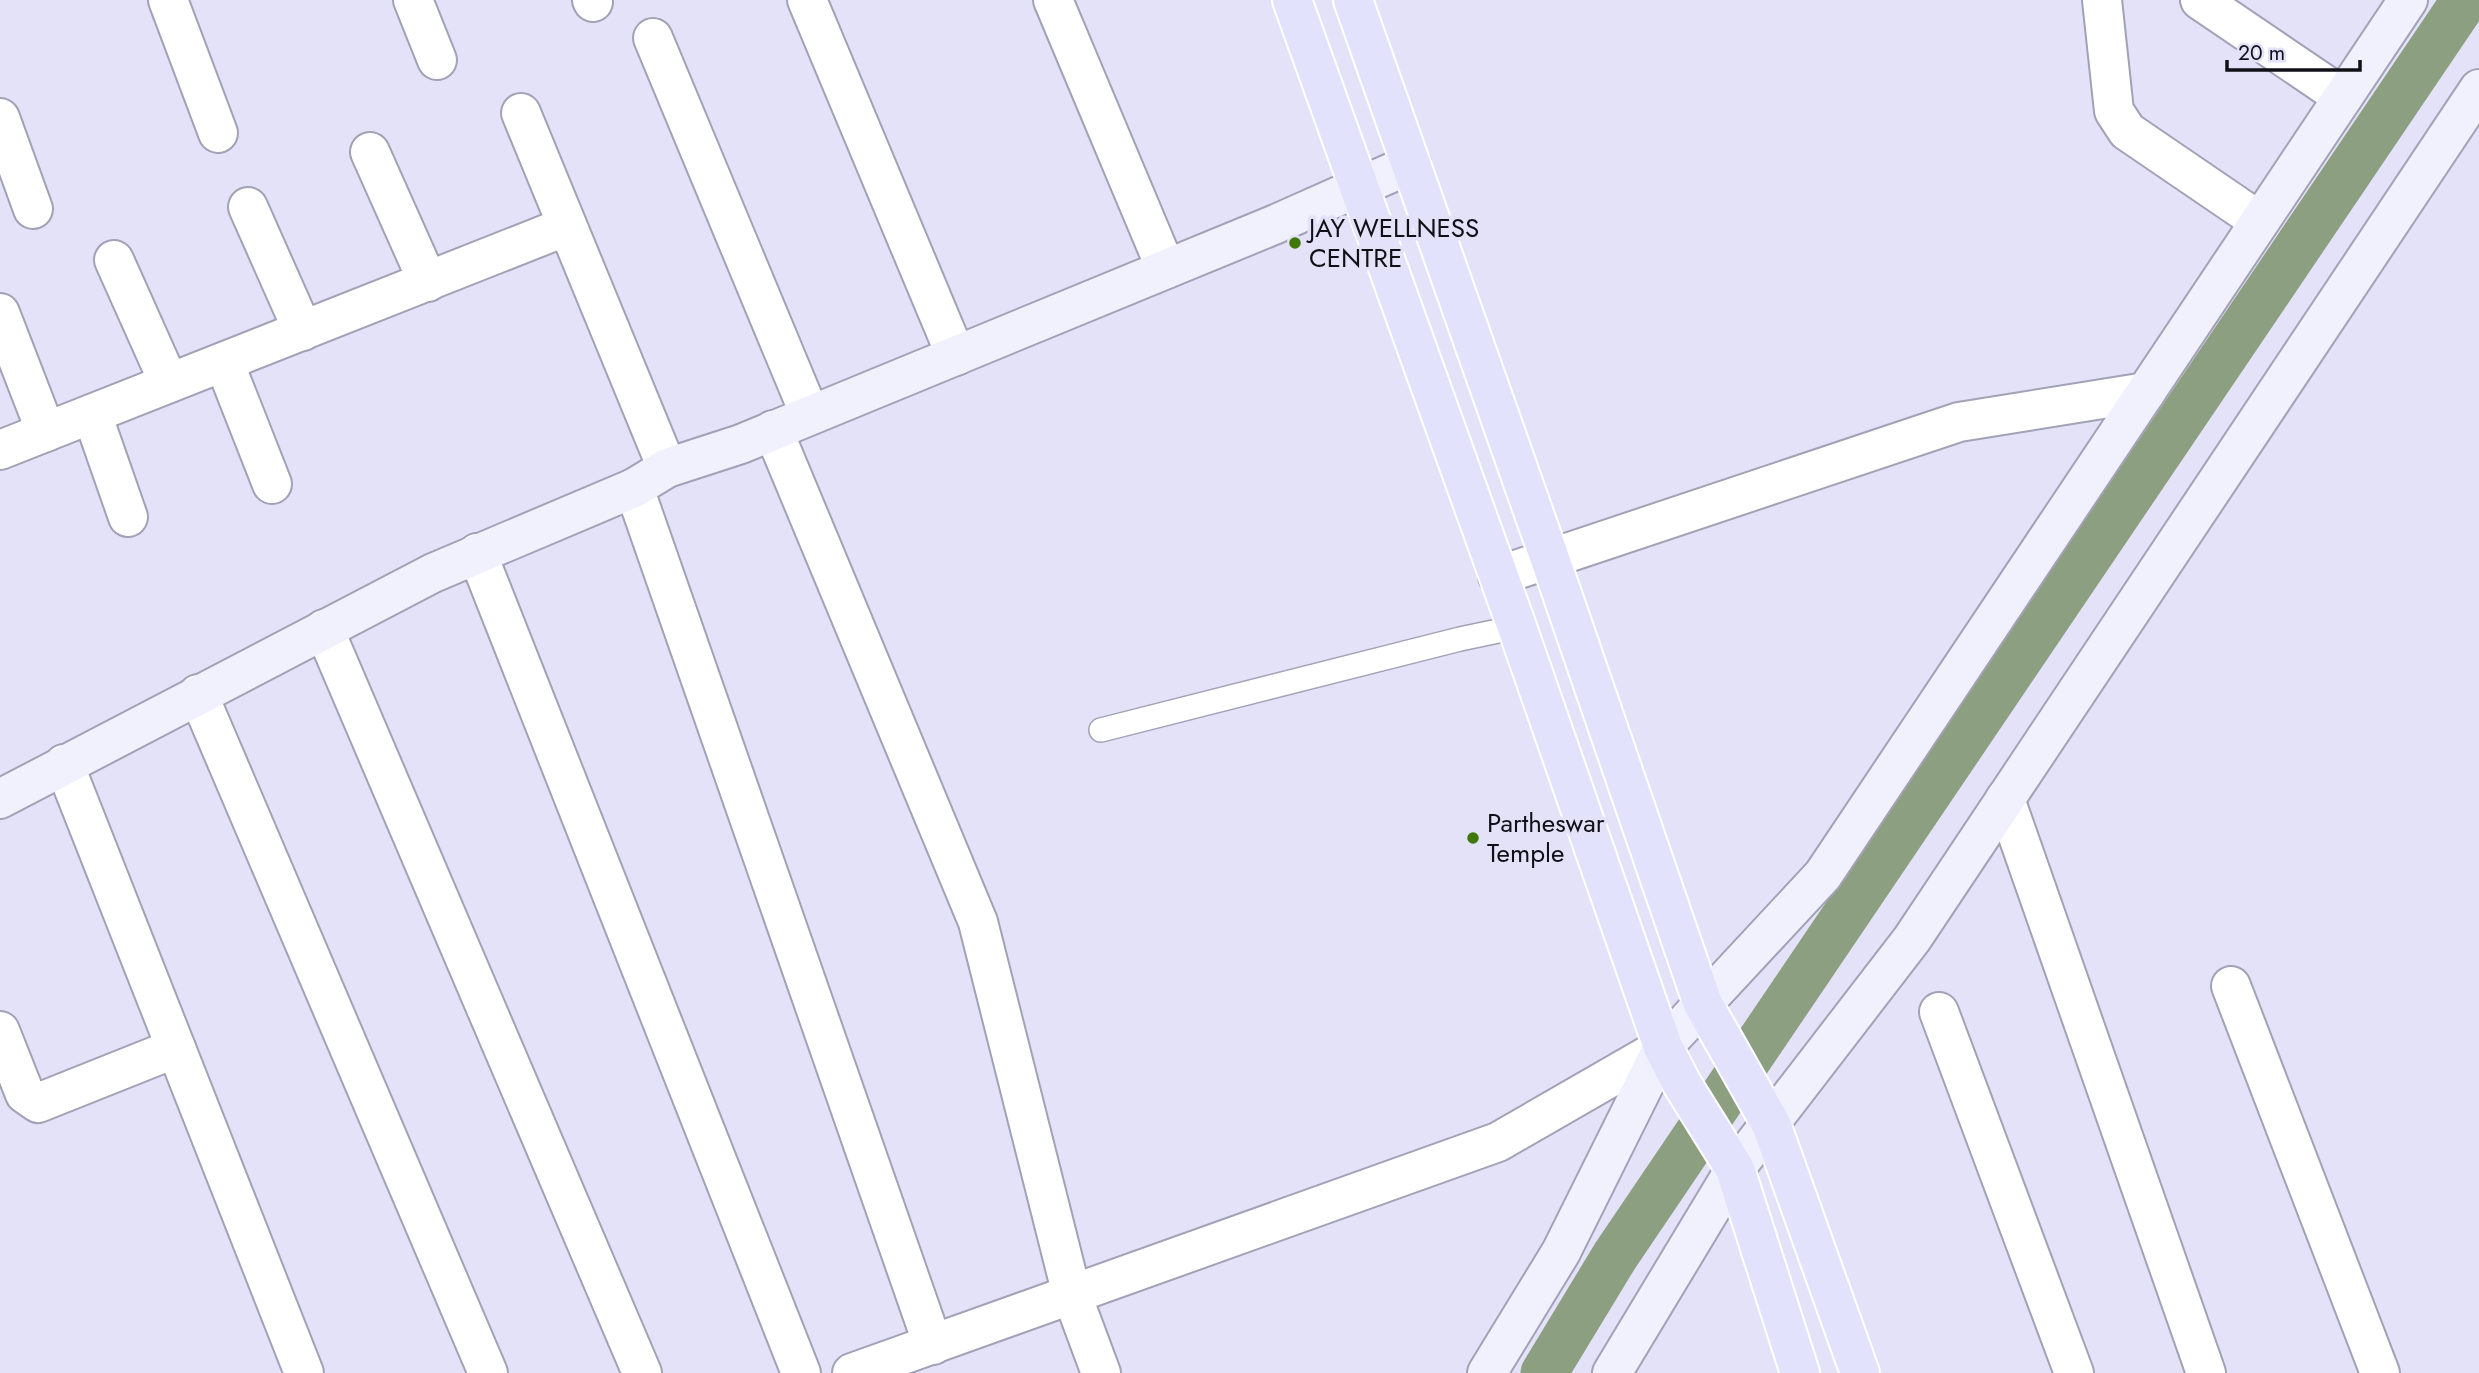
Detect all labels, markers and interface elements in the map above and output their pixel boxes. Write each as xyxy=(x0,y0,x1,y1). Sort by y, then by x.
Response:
scale bar xyxy=(2227,28,2360,72)
text: 20 m xyxy=(2238,38,2285,68)
place label: JAY WELLNESS CENTRE xyxy=(1306,209,1479,277)
marker: JAY WELLNESS CENTRE xyxy=(1287,235,1303,251)
place label: Partheswar Temple xyxy=(1487,804,1605,872)
marker: Partheswar Temple xyxy=(1465,830,1481,846)

